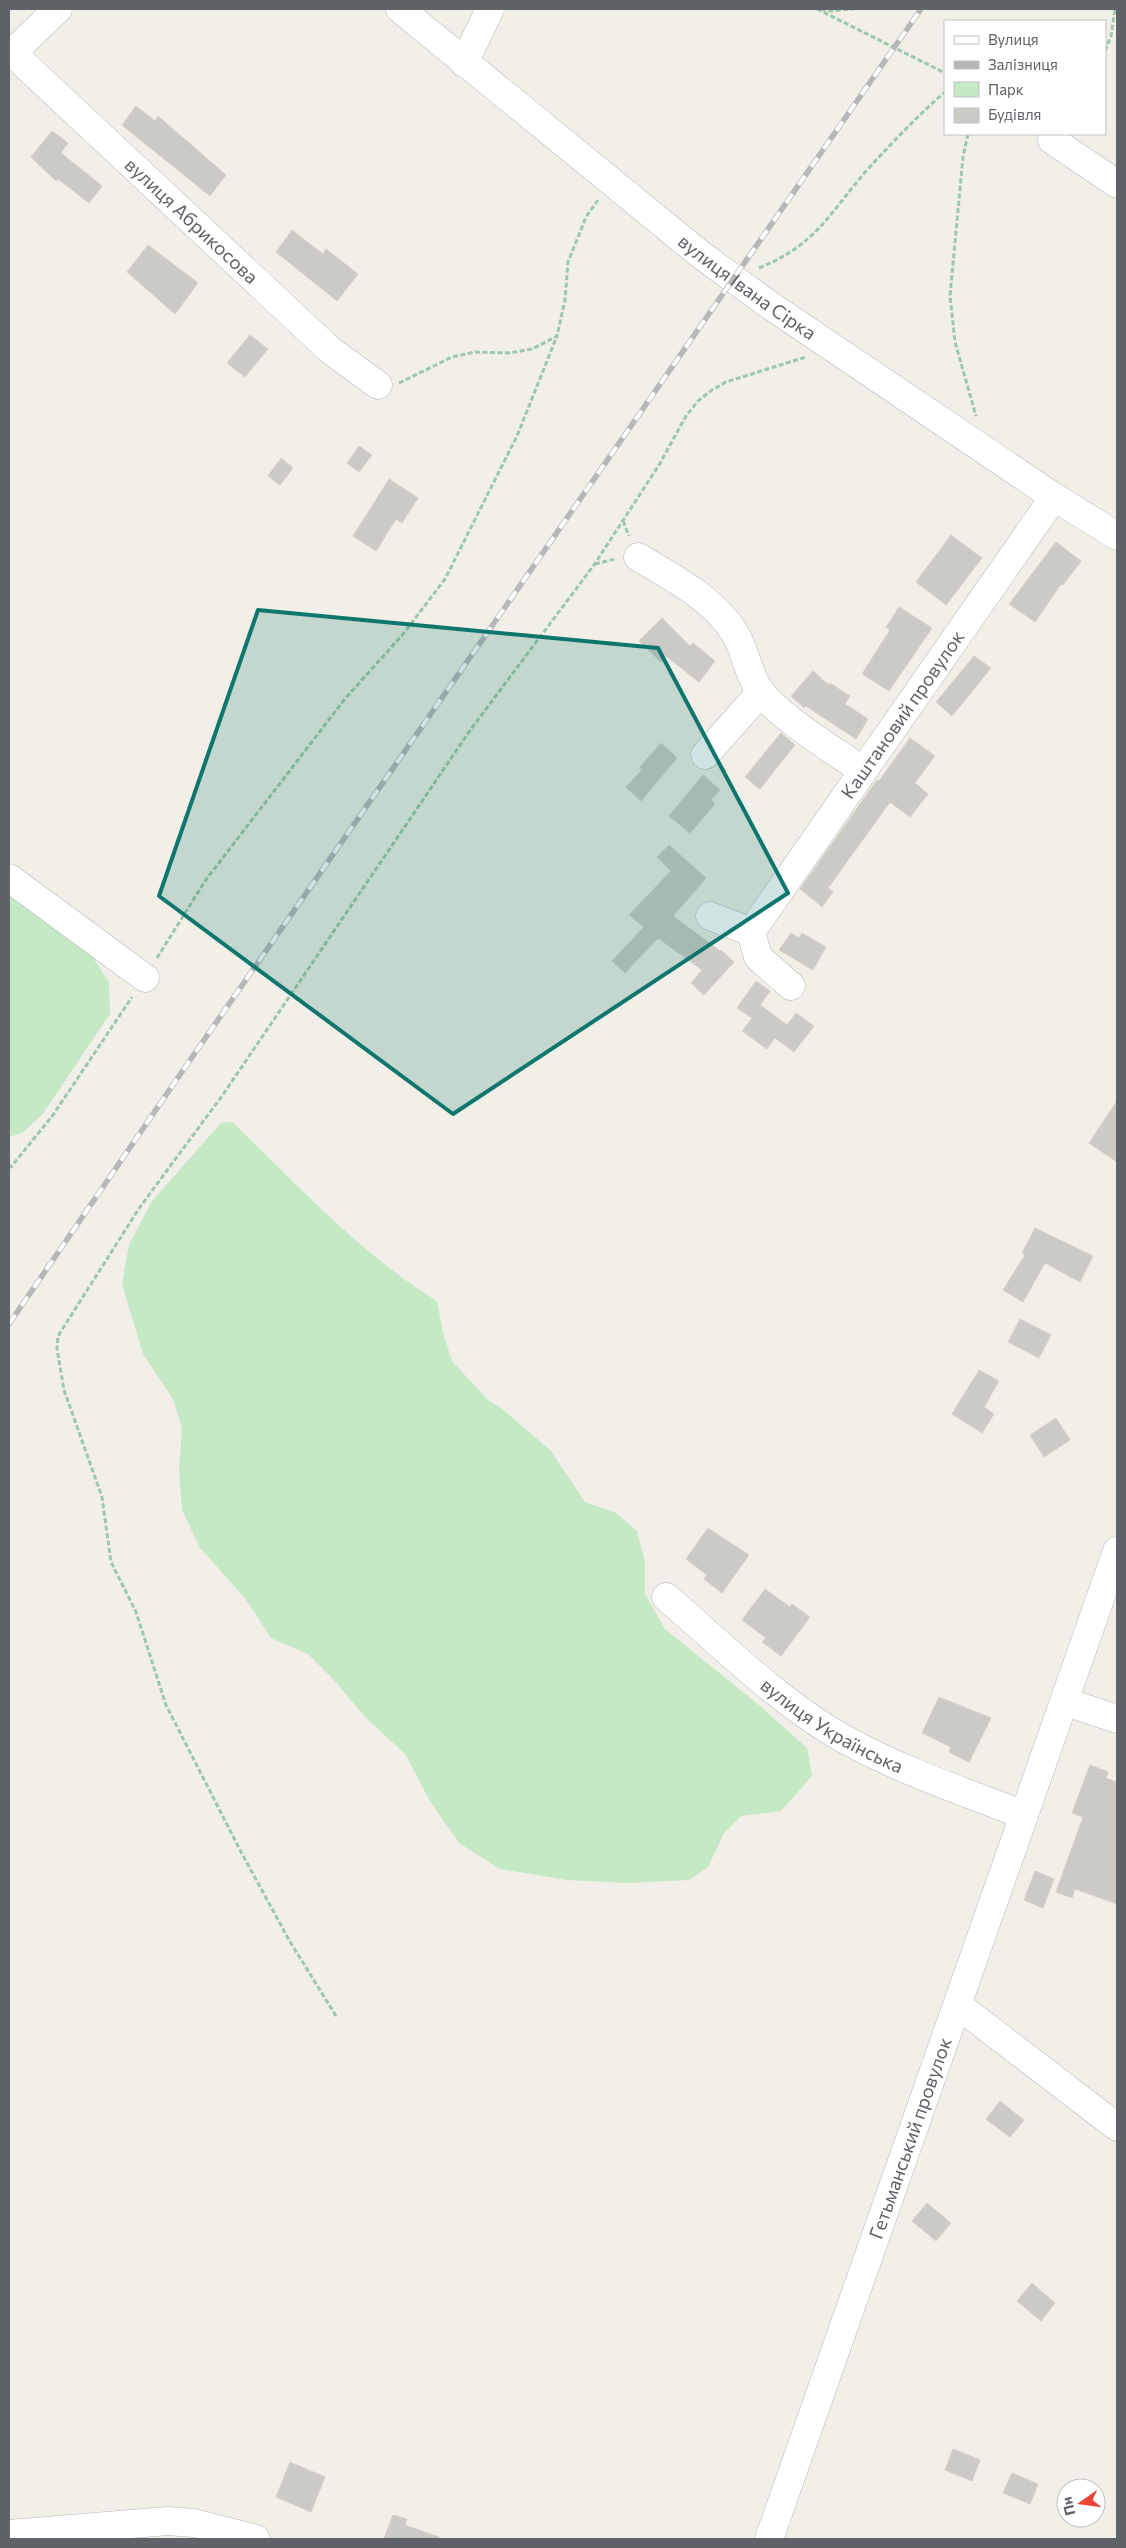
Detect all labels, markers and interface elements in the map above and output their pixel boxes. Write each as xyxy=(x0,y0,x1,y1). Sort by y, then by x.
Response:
legend xyxy=(944,20,1106,135)
text: Вулиця xyxy=(988,30,1039,48)
text: Залізниця xyxy=(988,55,1058,73)
text: Парк xyxy=(988,80,1024,98)
text: Будівля xyxy=(988,105,1041,123)
street label: вулиця Абрикосова xyxy=(121,153,263,288)
street label: вулиця Івана Сірка xyxy=(674,229,821,344)
street label: Каштановий провулок xyxy=(835,626,969,803)
street label: вулиця Українська xyxy=(756,1673,907,1777)
street label: Гетьманський провулок xyxy=(864,2034,956,2242)
north arrow xyxy=(1056,2478,1106,2528)
text: Пн xyxy=(1057,2495,1078,2517)

